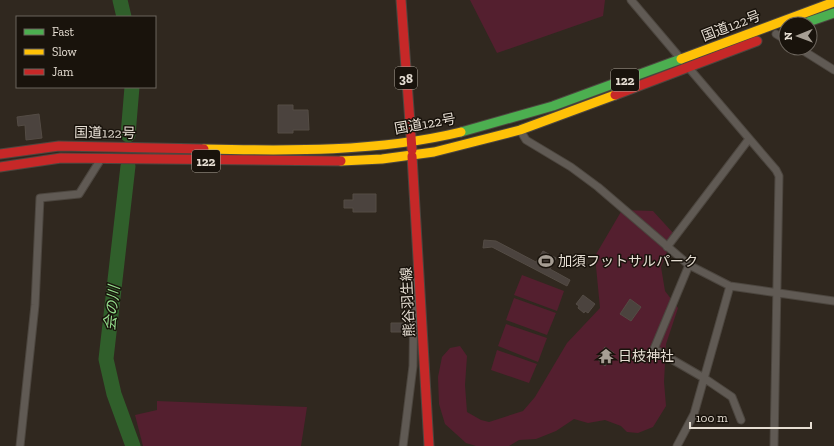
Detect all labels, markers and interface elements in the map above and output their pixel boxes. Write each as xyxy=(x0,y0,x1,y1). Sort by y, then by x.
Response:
street label: 国道122号 xyxy=(699,7,763,45)
legend xyxy=(16,16,156,88)
north arrow xyxy=(778,16,818,56)
text: Fast xyxy=(52,25,75,39)
text: N xyxy=(782,31,795,40)
text: Slow xyxy=(52,45,78,59)
text: Jam xyxy=(52,65,74,79)
road number: 38 xyxy=(395,67,417,89)
road number: 122 xyxy=(611,69,639,91)
street label: 国道122号 xyxy=(393,110,457,138)
street label: 国道122号 xyxy=(74,124,136,142)
road number: 122 xyxy=(192,150,220,172)
sports icon: 加須フットサルパーク xyxy=(537,252,555,270)
place label: 加須フットサルパーク xyxy=(558,253,698,270)
street label: 熊谷羽生線 xyxy=(398,267,418,337)
water label: 会の川 xyxy=(101,283,124,331)
temple icon: 日枝神社 xyxy=(597,347,615,365)
place label: 日枝神社 xyxy=(618,348,674,365)
scale bar xyxy=(690,404,811,430)
text: 100 m xyxy=(696,411,728,425)

